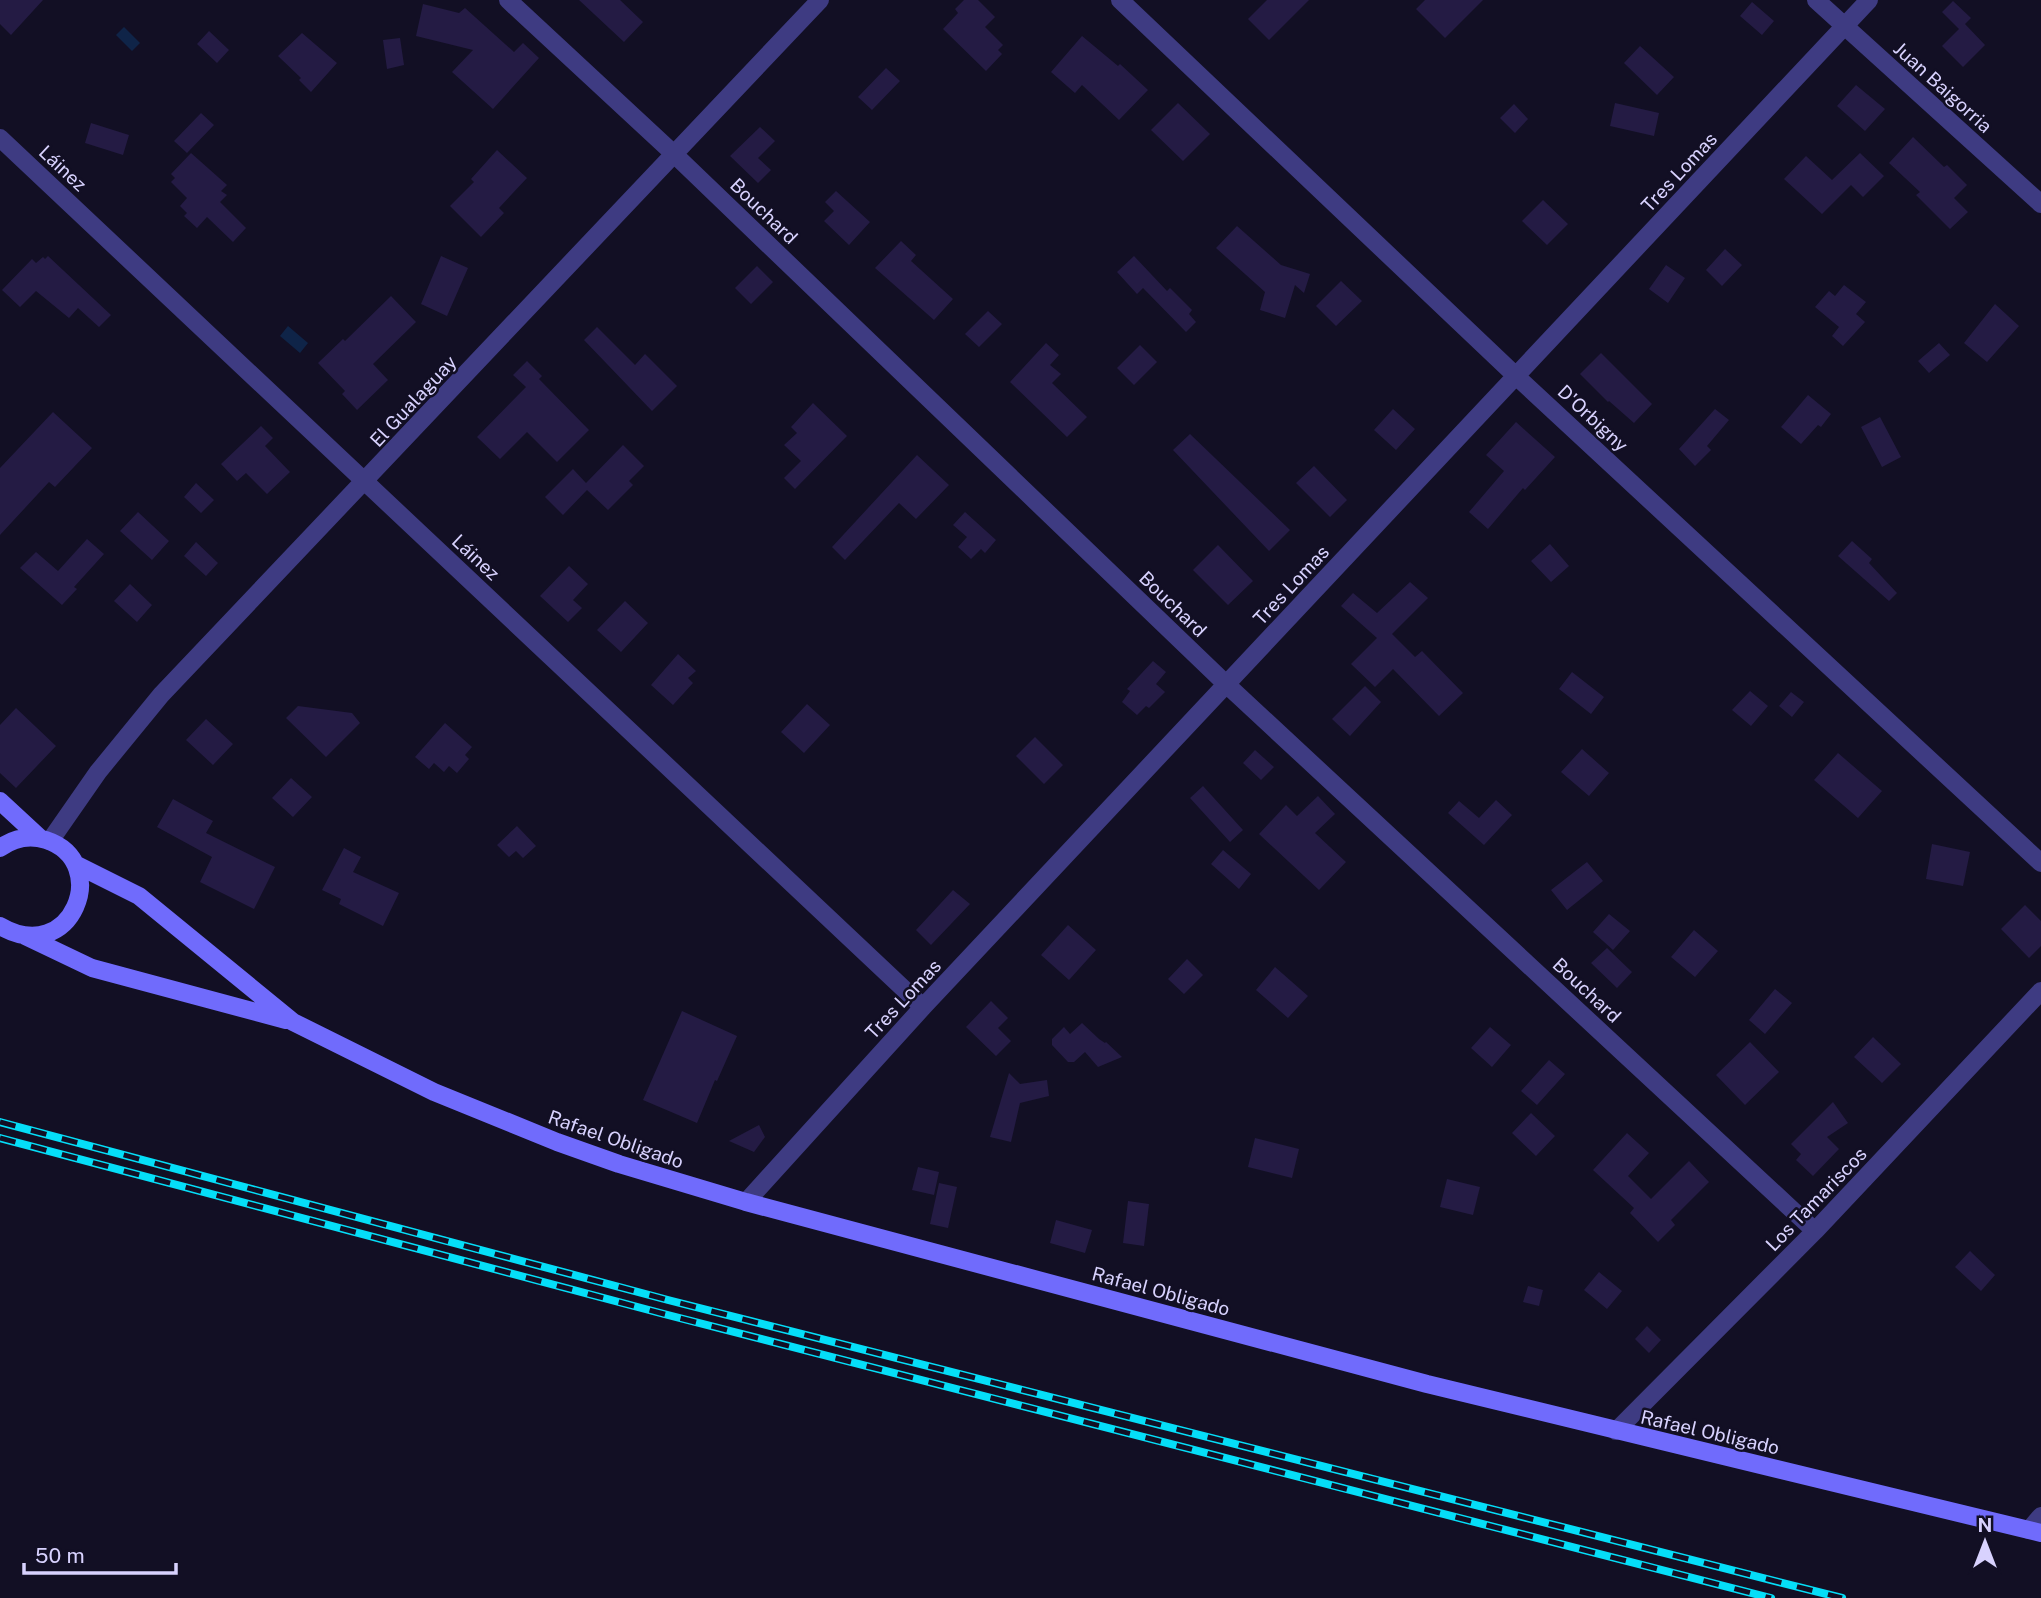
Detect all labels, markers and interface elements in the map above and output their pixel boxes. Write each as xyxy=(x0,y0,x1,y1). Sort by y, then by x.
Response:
street label: Juan Baigorria xyxy=(1889,37,1997,137)
street label: Tres Lomas xyxy=(1637,128,1721,216)
street label: Láinez xyxy=(35,141,91,195)
street label: Bouchard xyxy=(726,174,802,248)
street label: El Gualaguay xyxy=(365,351,461,451)
street label: D'Orbigny xyxy=(1553,380,1633,456)
street label: Láinez xyxy=(448,530,504,584)
street label: Tres Lomas xyxy=(1249,541,1333,629)
street label: Bouchard xyxy=(1135,567,1211,641)
street label: Bouchard xyxy=(1548,953,1626,1027)
street label: Tres Lomas xyxy=(861,955,945,1043)
street label: Rafael Obligado xyxy=(545,1106,687,1172)
street label: Los Tamariscos xyxy=(1761,1143,1871,1255)
street label: Rafael Obligado xyxy=(1090,1262,1232,1320)
street label: Rafael Obligado xyxy=(1638,1405,1782,1459)
north arrow xyxy=(1950,1507,2020,1577)
text: N xyxy=(1978,1514,1992,1536)
scale bar xyxy=(24,1532,177,1576)
text: 50 m xyxy=(35,1543,85,1568)

